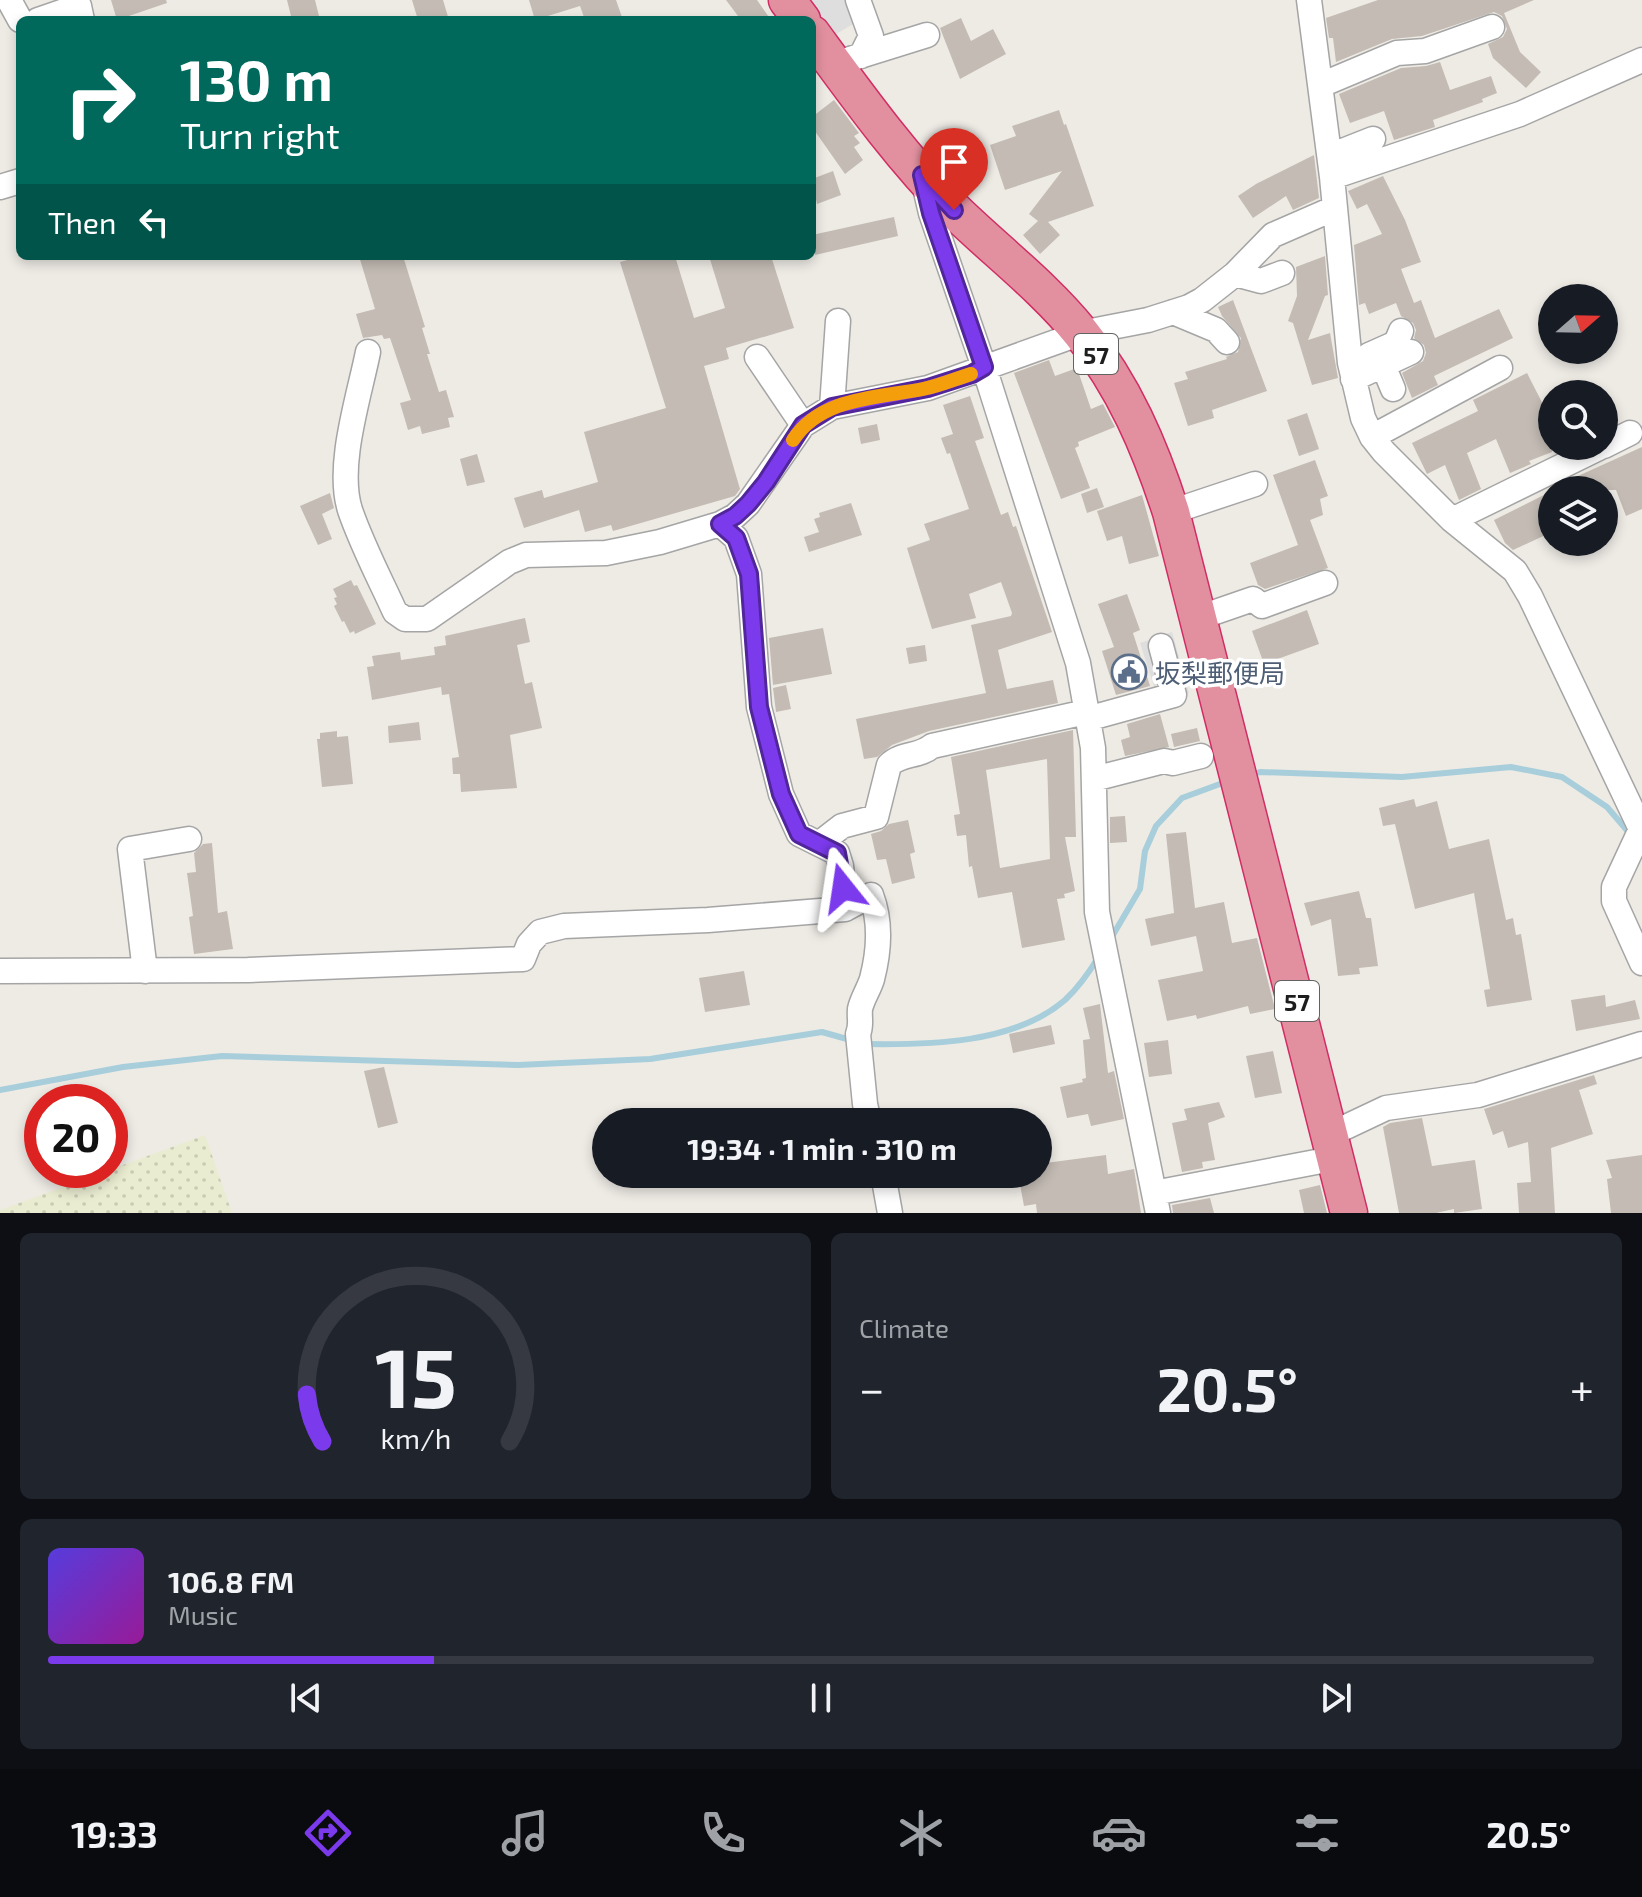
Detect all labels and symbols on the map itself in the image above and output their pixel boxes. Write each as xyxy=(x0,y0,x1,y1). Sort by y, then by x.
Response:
pin xyxy=(920,128,988,210)
north arrow xyxy=(1538,284,1618,364)
road number: 57 xyxy=(1074,334,1118,374)
public building icon: 坂梨郵便局 xyxy=(1110,653,1148,691)
place label: 坂梨郵便局 xyxy=(1155,657,1285,688)
position arrow xyxy=(801,846,885,930)
road number: 57 xyxy=(1275,981,1319,1021)
speed limit sign: 20 xyxy=(24,1084,128,1188)

